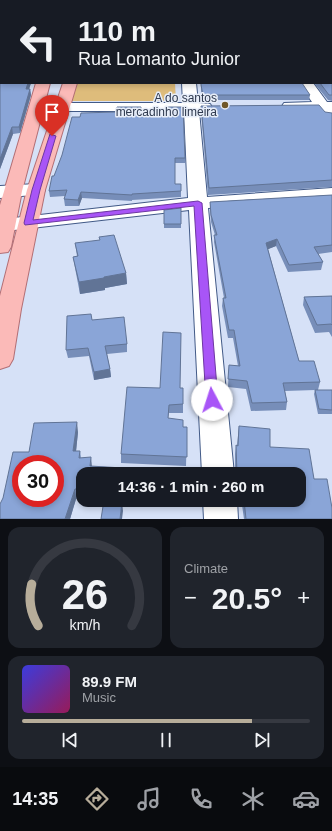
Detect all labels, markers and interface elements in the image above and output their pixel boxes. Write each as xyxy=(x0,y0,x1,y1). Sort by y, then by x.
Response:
icon: left xyxy=(12,16,64,68)
text: 110 m xyxy=(78,16,156,47)
text: Rua Lomanto Junior xyxy=(78,49,240,69)
place label: A do santos mercadinho limeira xyxy=(116,91,217,119)
pin xyxy=(35,95,69,136)
marker: A do santos mercadinho limeira xyxy=(220,100,230,110)
icon: arrive xyxy=(41,101,63,123)
position arrow xyxy=(191,379,233,421)
speed limit sign: 30 xyxy=(12,455,64,507)
text: 14:36 · 1 min · 260 m xyxy=(118,478,264,495)
text: Climate xyxy=(184,561,228,576)
text: 26 xyxy=(62,570,108,617)
text: 20.5° xyxy=(212,582,282,615)
text: − xyxy=(184,585,197,610)
text: + xyxy=(297,585,310,610)
text: km/h xyxy=(70,616,101,632)
text: 89.9 FM xyxy=(82,673,137,690)
text: Music xyxy=(82,690,116,705)
icon: previous xyxy=(59,729,81,751)
icon: pause xyxy=(155,729,177,751)
icon: next xyxy=(251,729,273,751)
icon: directions xyxy=(83,785,111,813)
icon: music xyxy=(135,785,163,813)
icon: phone xyxy=(187,785,215,813)
icon: climate xyxy=(239,785,267,813)
icon: car xyxy=(292,785,320,813)
text: 14:35 xyxy=(12,789,58,809)

